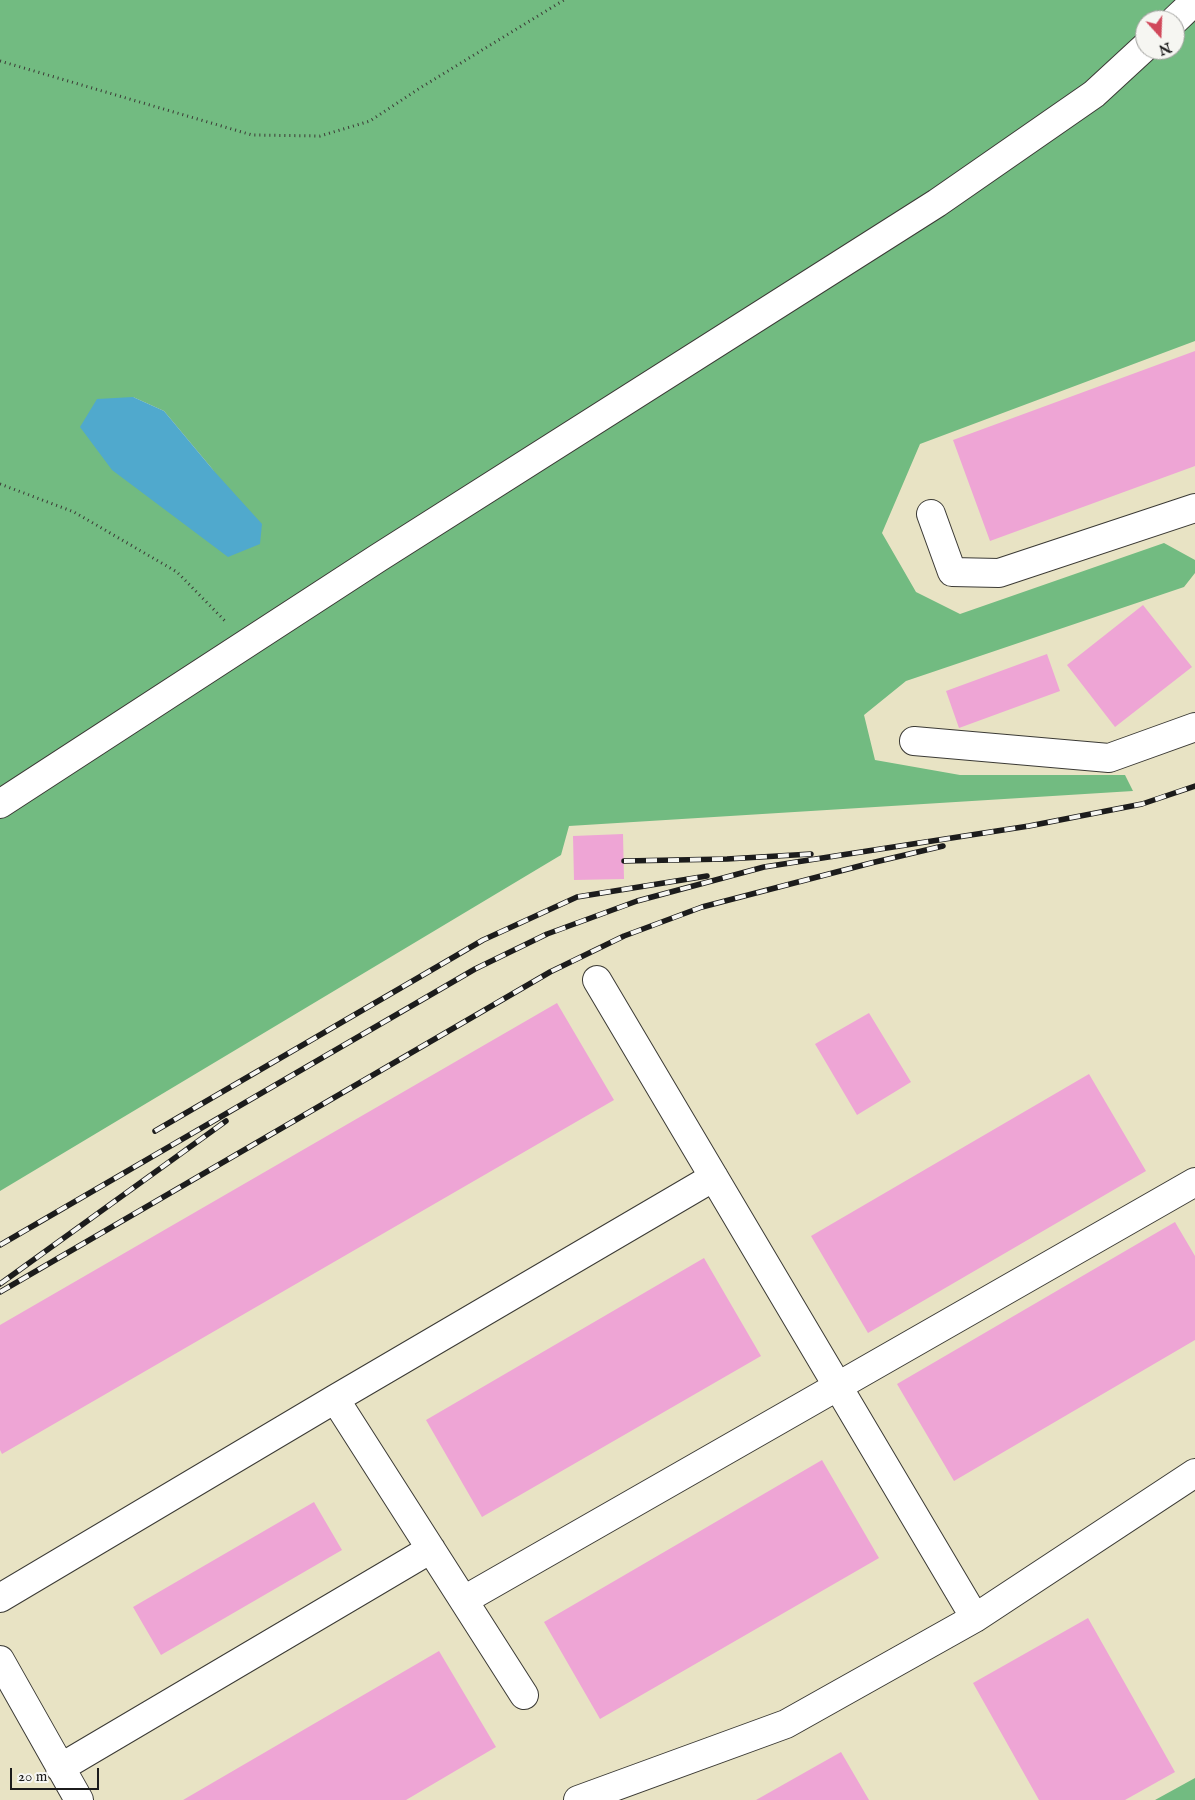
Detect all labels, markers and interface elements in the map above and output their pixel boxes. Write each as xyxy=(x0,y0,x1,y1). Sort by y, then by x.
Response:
north arrow xyxy=(1135,10,1185,60)
text: N xyxy=(1156,38,1174,59)
scale bar xyxy=(12,1758,101,1790)
text: 20 m xyxy=(18,1767,47,1786)

